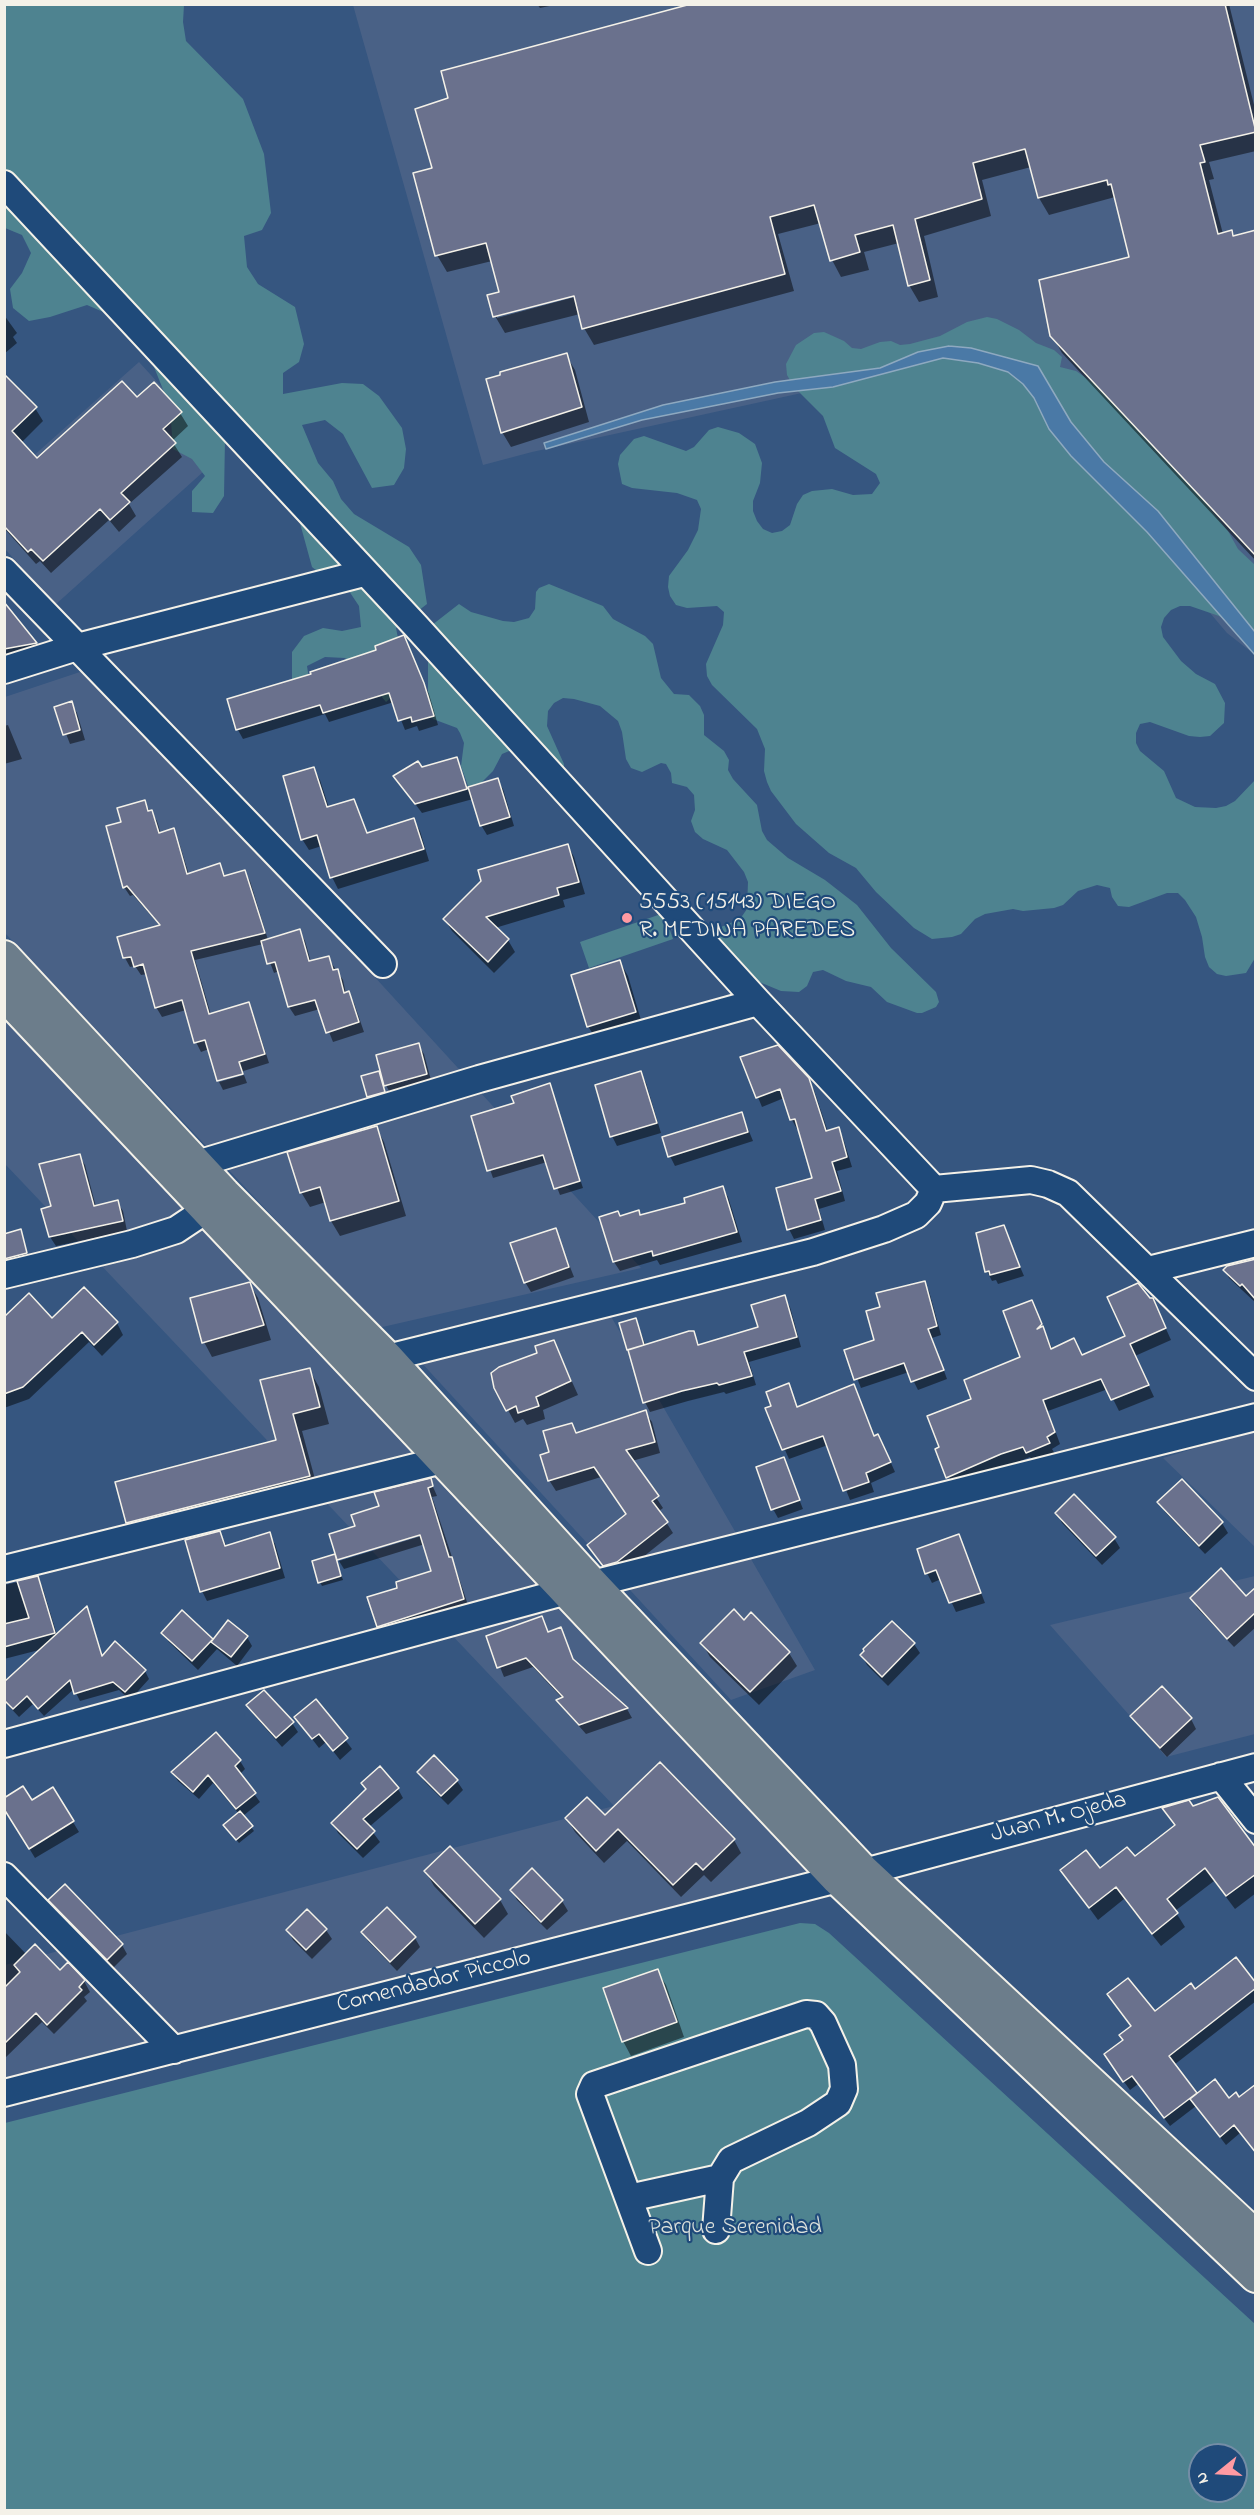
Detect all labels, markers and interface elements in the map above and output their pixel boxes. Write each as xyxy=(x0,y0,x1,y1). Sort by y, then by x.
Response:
place label: 5553 (15143) DIEGO R. MEDINA PAREDES xyxy=(639,890,855,946)
marker: 5553 (15143) DIEGO R. MEDINA PAREDES xyxy=(620,911,634,925)
street label: Juan M. Ojeda xyxy=(988,1787,1130,1851)
street label: Comendador Piccolo xyxy=(334,1945,534,2021)
park label: Parque Serenidad xyxy=(648,2215,822,2243)
north arrow xyxy=(1188,2443,1248,2503)
text: N xyxy=(1190,2469,1216,2487)

